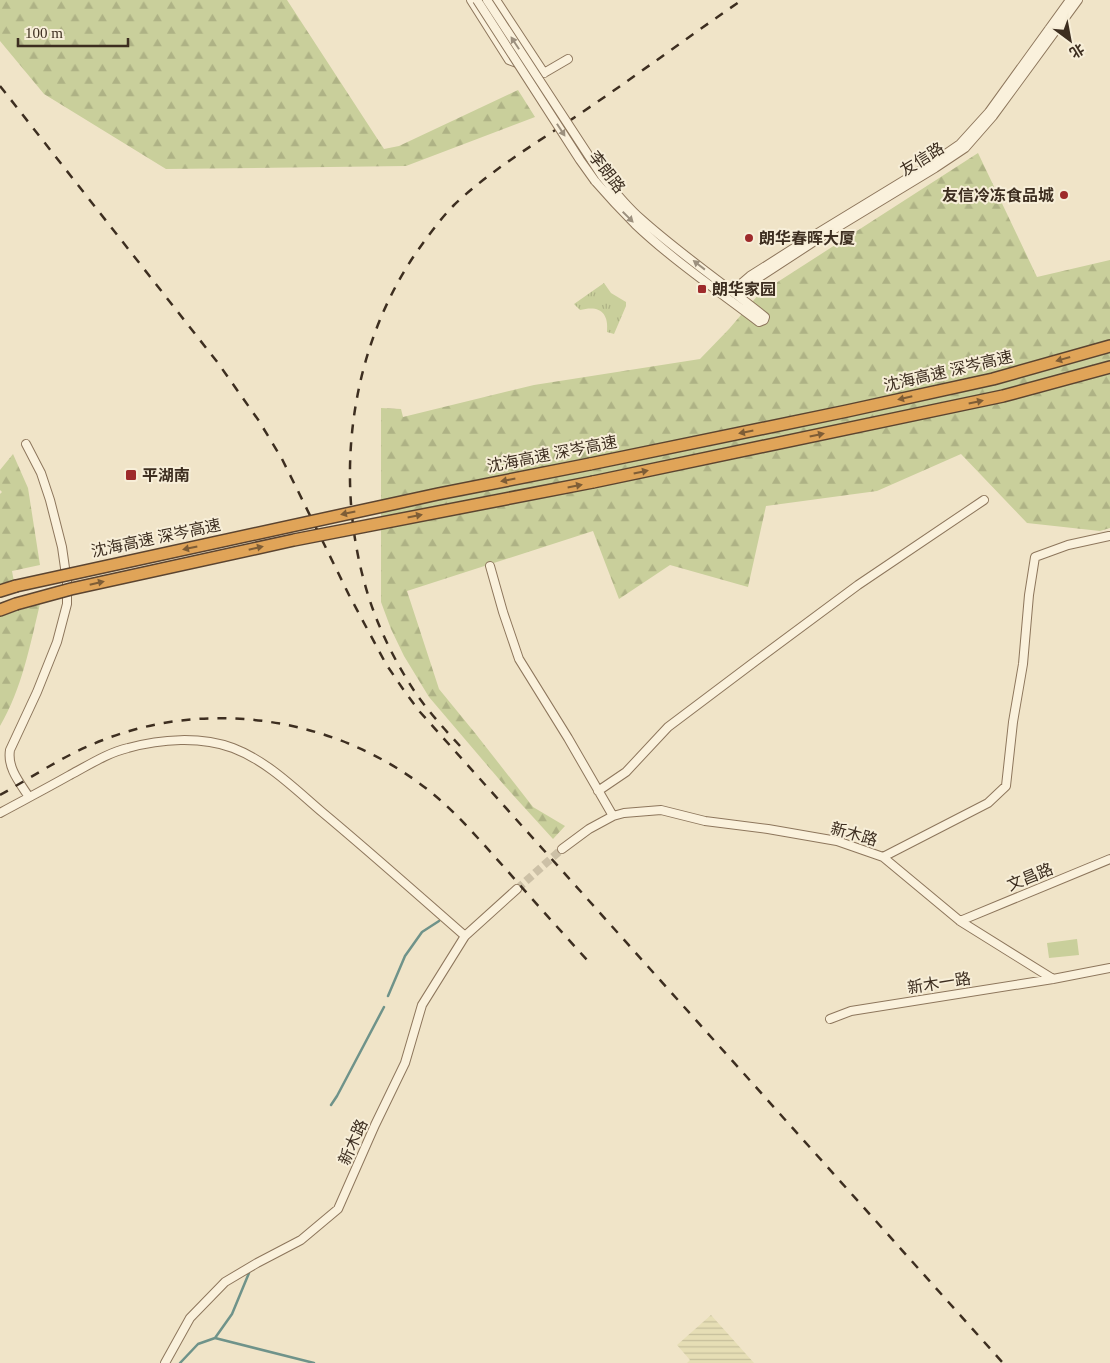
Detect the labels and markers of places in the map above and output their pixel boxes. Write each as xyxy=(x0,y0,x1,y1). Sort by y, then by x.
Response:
place label: 友信冷冻食品城 xyxy=(942,186,1054,204)
marker: 友信冷冻食品城 xyxy=(1058,189,1070,201)
place label: 朗华春晖大厦 xyxy=(759,229,855,247)
marker: 朗华春晖大厦 xyxy=(743,232,755,244)
place label: 朗华家园 xyxy=(712,280,776,298)
marker: 朗华家园 xyxy=(696,283,708,295)
place label: 平湖南 xyxy=(142,467,190,484)
marker: 平湖南 xyxy=(124,468,138,482)

